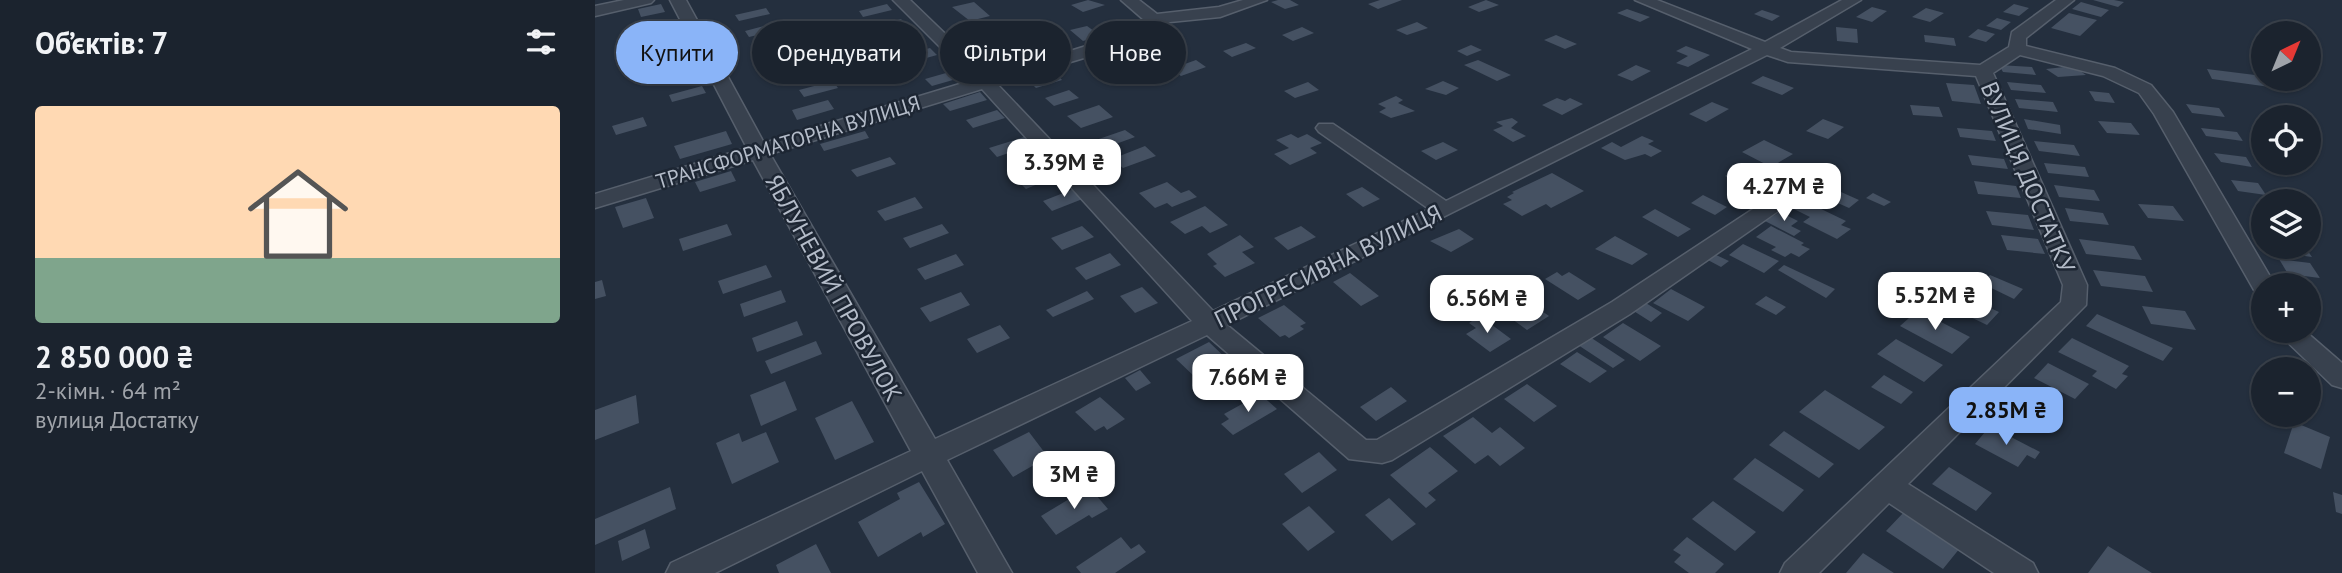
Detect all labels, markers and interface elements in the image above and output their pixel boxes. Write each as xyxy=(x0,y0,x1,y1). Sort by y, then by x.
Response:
chip: Купити xyxy=(616,21,738,84)
chip: Орендувати xyxy=(752,21,926,84)
chip: Фільтри xyxy=(940,21,1071,84)
chip: Нове xyxy=(1085,21,1186,84)
north arrow xyxy=(2251,21,2321,91)
map controls xyxy=(2251,21,2321,427)
text: Об’єктів: 7 xyxy=(35,23,168,62)
icon: filters xyxy=(522,23,560,61)
street label: ВУЛИЦЯ ДОСТАТКУ xyxy=(1974,77,2083,278)
street label: ТРАНСФОРМАТОРНА ВУЛИЦЯ xyxy=(653,89,923,195)
button: locate xyxy=(2251,105,2321,175)
pin: 3.39M ₴ xyxy=(999,140,1129,199)
text: 3.39M ₴ xyxy=(1023,147,1105,176)
icon: home xyxy=(235,151,361,277)
pin: 4.27M ₴ xyxy=(1719,164,1849,223)
street label: ЯБЛУНЕВИЙ ПРОВУЛОК xyxy=(759,169,909,407)
text: 4.27M ₴ xyxy=(1743,171,1825,200)
button: layers xyxy=(2251,189,2321,259)
street label: ПРОГРЕСИВНА ВУЛИЦЯ xyxy=(1209,197,1447,335)
pin: 5.52M ₴ xyxy=(1870,272,2000,332)
button: + xyxy=(2251,273,2321,343)
pin: 6.56M ₴ xyxy=(1422,276,1552,335)
text: 5.52M ₴ xyxy=(1894,280,1976,309)
text: 6.56M ₴ xyxy=(1446,283,1528,312)
text: 2 850 000 ₴ xyxy=(35,337,194,376)
pin: 7.66M ₴ xyxy=(1183,354,1313,414)
button: − xyxy=(2251,357,2321,427)
text: 7.66M ₴ xyxy=(1208,362,1288,391)
text: 2-кімн. · 64 m² xyxy=(35,376,181,405)
pin: 2.85M ₴ xyxy=(1941,388,2071,447)
text: 2.85M ₴ xyxy=(1965,395,2047,424)
text: вулиця Достатку xyxy=(35,405,199,434)
pin: 3M ₴ xyxy=(1033,452,1115,511)
text: 3M ₴ xyxy=(1049,459,1099,488)

